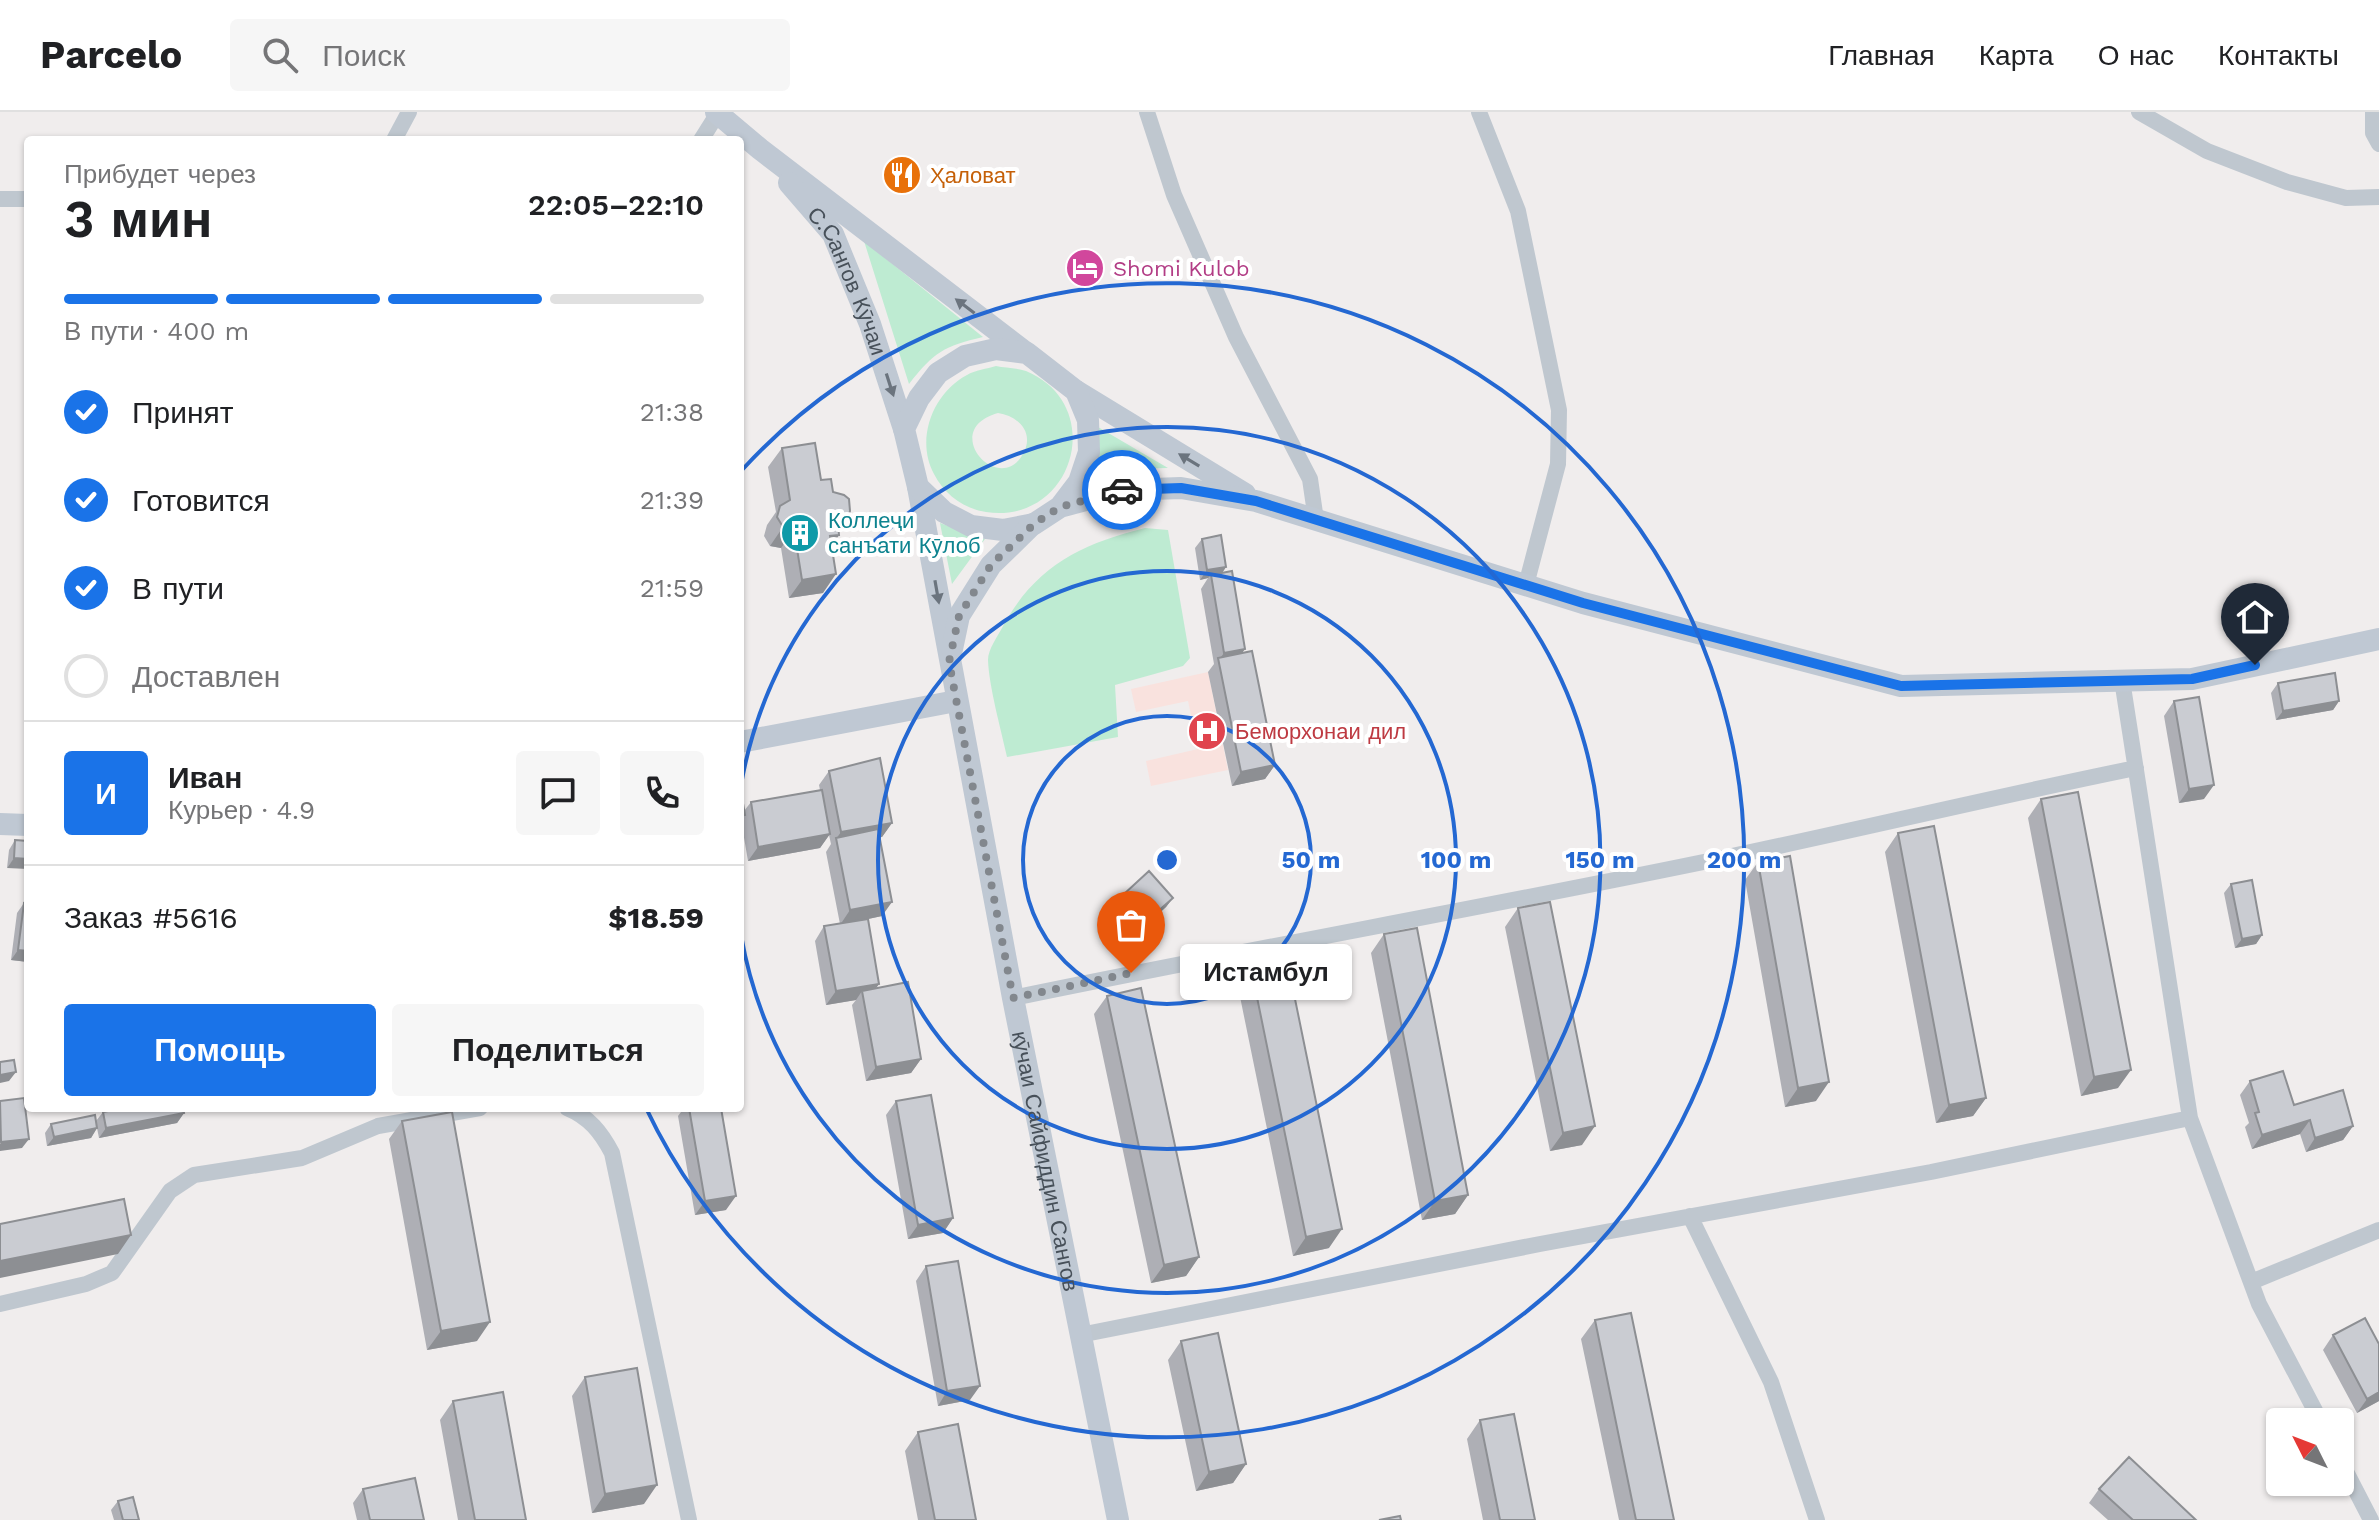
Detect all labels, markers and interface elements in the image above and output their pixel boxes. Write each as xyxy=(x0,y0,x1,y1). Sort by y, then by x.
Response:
search box xyxy=(230,19,790,91)
text: Parcelo xyxy=(40,33,182,77)
icon: search xyxy=(258,33,302,77)
text: Поиск xyxy=(322,38,405,73)
text: Главная xyxy=(1828,39,1935,72)
text: Карта xyxy=(1979,39,2054,72)
text: О нас xyxy=(2098,39,2174,72)
text: Контакты xyxy=(2218,39,2339,72)
restaurant icon: Ҳаловат xyxy=(881,154,923,196)
text: Прибудет через xyxy=(64,159,256,189)
place label: Ҳаловат xyxy=(930,163,1016,188)
text: 22:05–22:10 xyxy=(528,187,704,222)
text: 3 мин xyxy=(64,189,212,250)
street label: С.Сангов Кӯчаи xyxy=(802,202,891,358)
hotel icon: Shomi Kulob xyxy=(1064,247,1106,289)
place label: Shomi Kulob xyxy=(1113,256,1249,281)
one-way arrow xyxy=(955,298,975,314)
text: В пути · 400 m xyxy=(64,316,249,346)
one-way arrow xyxy=(884,373,897,397)
icon: check xyxy=(64,390,108,434)
text: Принят xyxy=(132,395,234,430)
text: 21:38 xyxy=(640,397,704,427)
courier xyxy=(1082,450,1162,530)
one-way arrow xyxy=(1179,453,1200,468)
icon: car xyxy=(1100,468,1144,512)
icon: check xyxy=(64,478,108,522)
text: Готовится xyxy=(132,483,270,518)
text: 21:39 xyxy=(640,485,704,515)
place label: Коллеҷи санъати Кӯлоб xyxy=(828,508,981,558)
building icon: Коллеҷи санъати Кӯлоб xyxy=(779,512,821,554)
icon: check xyxy=(64,566,108,610)
text: В пути xyxy=(132,571,224,606)
text: 21:59 xyxy=(640,573,704,603)
one-way arrow xyxy=(931,579,943,604)
pin xyxy=(2221,583,2289,665)
icon: home xyxy=(2233,595,2277,639)
text: Доставлен xyxy=(132,659,280,694)
hospital icon: Беморхонаи дил xyxy=(1186,710,1228,752)
place label: Беморхонаи дил xyxy=(1235,719,1406,744)
button: chat xyxy=(516,751,600,835)
button: phone xyxy=(620,751,704,835)
text: Иван xyxy=(168,760,242,795)
text: И xyxy=(95,776,117,811)
text: Курьер · 4.9 xyxy=(168,795,315,825)
centre of rings xyxy=(1153,846,1181,874)
text: 50 m xyxy=(1282,846,1340,874)
text: 100 m xyxy=(1421,846,1491,874)
text: 150 m xyxy=(1565,846,1635,874)
text: 200 m xyxy=(1707,846,1781,874)
pin xyxy=(1097,891,1165,973)
text: Заказ #5616 xyxy=(64,900,238,935)
text: $18.59 xyxy=(608,900,704,935)
icon: bag xyxy=(1109,903,1153,947)
callout: Истамбул xyxy=(1179,945,1351,1001)
text: Истамбул xyxy=(1203,957,1329,987)
button: Помощь xyxy=(64,1004,376,1096)
button: Поделиться xyxy=(392,1004,704,1096)
street label: кӯчаи Сайфиддин Сангов xyxy=(1007,1029,1084,1293)
north arrow xyxy=(2266,1408,2354,1496)
map controls xyxy=(2266,1408,2354,1496)

